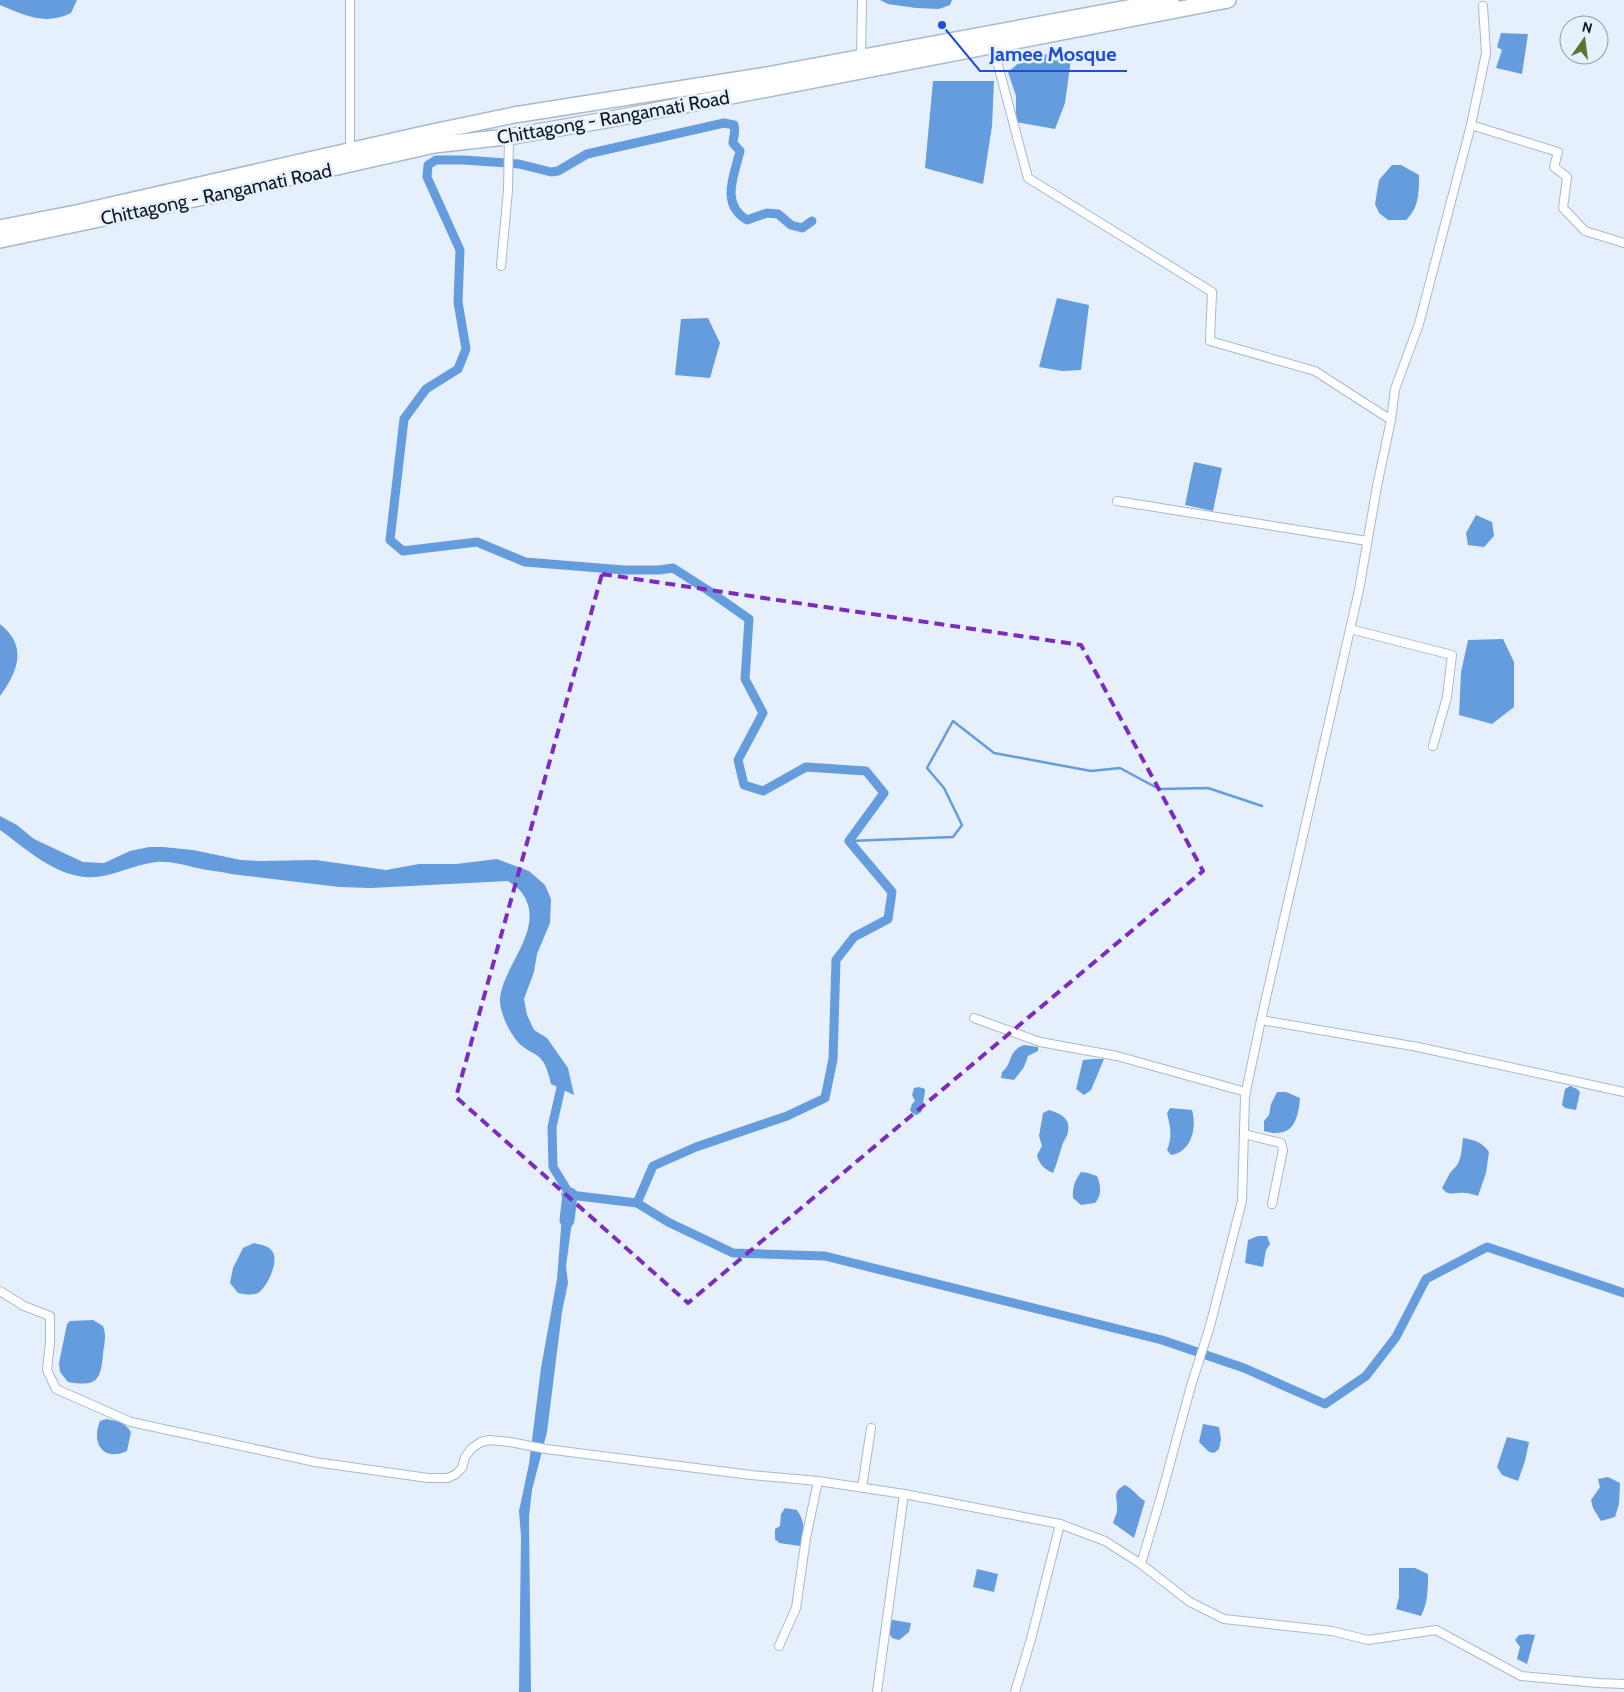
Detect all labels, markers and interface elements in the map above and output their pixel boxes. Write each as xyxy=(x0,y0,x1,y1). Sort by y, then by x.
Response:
north arrow xyxy=(1559,15,1609,65)
text: N xyxy=(1580,17,1594,37)
callout: Jamee Mosque xyxy=(980,36,1127,71)
text: Jamee Mosque xyxy=(989,42,1116,66)
street label: Chittagong - Rangamati Road xyxy=(495,86,731,149)
street label: Chittagong - Rangamati Road xyxy=(98,159,334,230)

